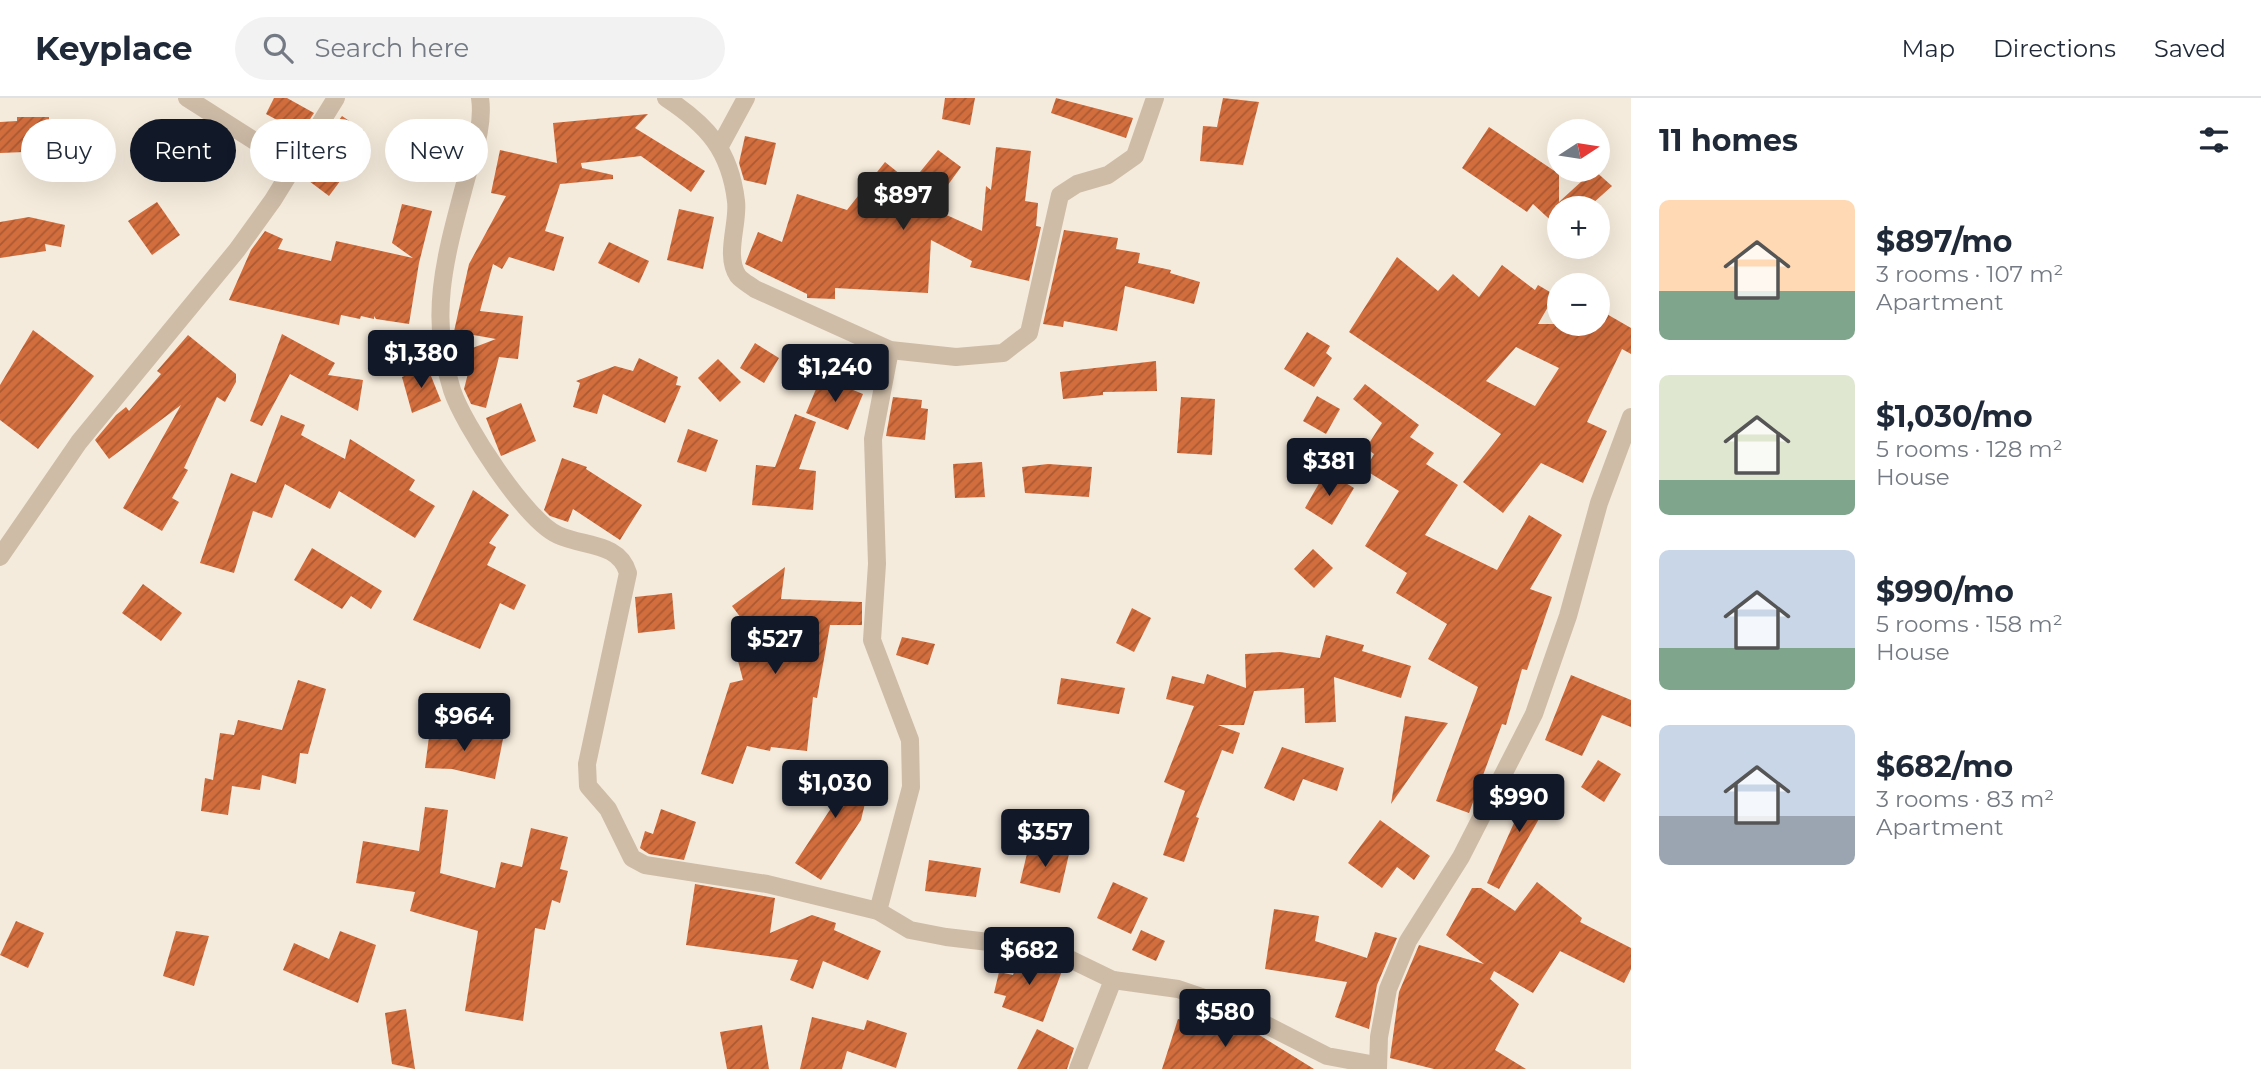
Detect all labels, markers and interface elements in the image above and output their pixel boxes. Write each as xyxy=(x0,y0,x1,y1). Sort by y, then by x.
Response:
search box xyxy=(235,17,725,80)
text: Keyplace xyxy=(35,28,193,68)
icon: search xyxy=(259,29,297,67)
text: Search here xyxy=(315,32,469,64)
text: Map xyxy=(1902,34,1955,63)
text: Directions xyxy=(1993,34,2116,63)
text: Saved xyxy=(2154,34,2226,63)
chip: Buy xyxy=(21,119,116,182)
chip: Rent xyxy=(130,119,236,182)
chip: Filters xyxy=(250,119,371,182)
chip: New xyxy=(385,119,488,182)
north arrow xyxy=(1547,119,1610,182)
map controls xyxy=(1547,119,1610,336)
icon: filters xyxy=(2195,121,2233,159)
text: 11 homes xyxy=(1659,122,1798,159)
pin: $897 xyxy=(862,172,944,232)
text: $897 xyxy=(874,181,932,209)
button: + xyxy=(1547,196,1610,259)
text: $897/mo xyxy=(1876,223,2012,260)
icon: home xyxy=(1715,228,1799,312)
text: 3 rooms · 107 m² xyxy=(1876,260,2063,288)
button: − xyxy=(1547,273,1610,336)
text: Apartment xyxy=(1876,288,2004,316)
pin: $1,380 xyxy=(364,330,478,390)
text: $1,380 xyxy=(384,339,458,367)
pin: $1,240 xyxy=(778,344,892,404)
text: $1,240 xyxy=(798,353,872,381)
text: $1,030/mo xyxy=(1876,398,2033,435)
icon: home xyxy=(1715,403,1799,487)
text: 5 rooms · 128 m² xyxy=(1876,435,2063,463)
pin: $381 xyxy=(1288,438,1370,498)
text: $381 xyxy=(1303,447,1355,475)
text: House xyxy=(1876,463,1950,491)
text: $990/mo xyxy=(1876,573,2014,610)
icon: home xyxy=(1715,578,1799,662)
text: 5 rooms · 158 m² xyxy=(1876,610,2063,638)
pin: $527 xyxy=(734,616,816,676)
text: $527 xyxy=(747,625,803,653)
text: House xyxy=(1876,638,1950,666)
pin: $964 xyxy=(423,694,505,753)
text: $964 xyxy=(434,702,494,730)
text: $682/mo xyxy=(1876,748,2013,785)
icon: home xyxy=(1715,753,1799,837)
pin: $1,030 xyxy=(778,760,892,820)
text: $1,030 xyxy=(798,769,872,797)
pin: $990 xyxy=(1478,774,1560,834)
text: $990 xyxy=(1489,783,1549,811)
text: 3 rooms · 83 m² xyxy=(1876,785,2054,813)
pin: $357 xyxy=(1004,810,1086,869)
text: Apartment xyxy=(1876,813,2004,841)
text: $357 xyxy=(1017,818,1073,846)
pin: $682 xyxy=(988,928,1070,987)
text: $682 xyxy=(1000,936,1058,964)
pin: $580 xyxy=(1184,990,1266,1049)
text: $580 xyxy=(1195,998,1255,1026)

